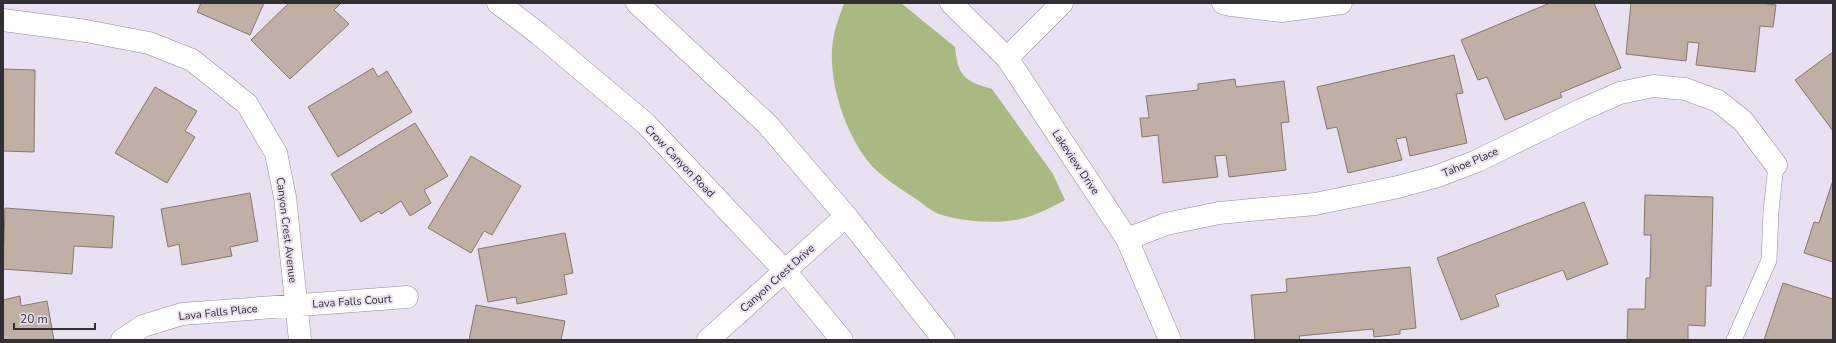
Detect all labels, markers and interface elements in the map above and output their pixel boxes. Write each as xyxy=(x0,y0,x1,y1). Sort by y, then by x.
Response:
street label: Crow Canyon Road xyxy=(641,122,718,201)
street label: Lakeview Drive xyxy=(1048,127,1103,198)
street label: Tahoe Place xyxy=(1440,144,1501,181)
street label: Canyon Crest Avenue xyxy=(273,176,300,284)
street label: Canyon Crest Drive xyxy=(737,241,818,316)
street label: Lava Falls Court xyxy=(312,291,392,312)
street label: Lava Falls Place xyxy=(178,301,258,324)
scale bar xyxy=(14,305,95,331)
text: 20 m xyxy=(20,311,48,327)

